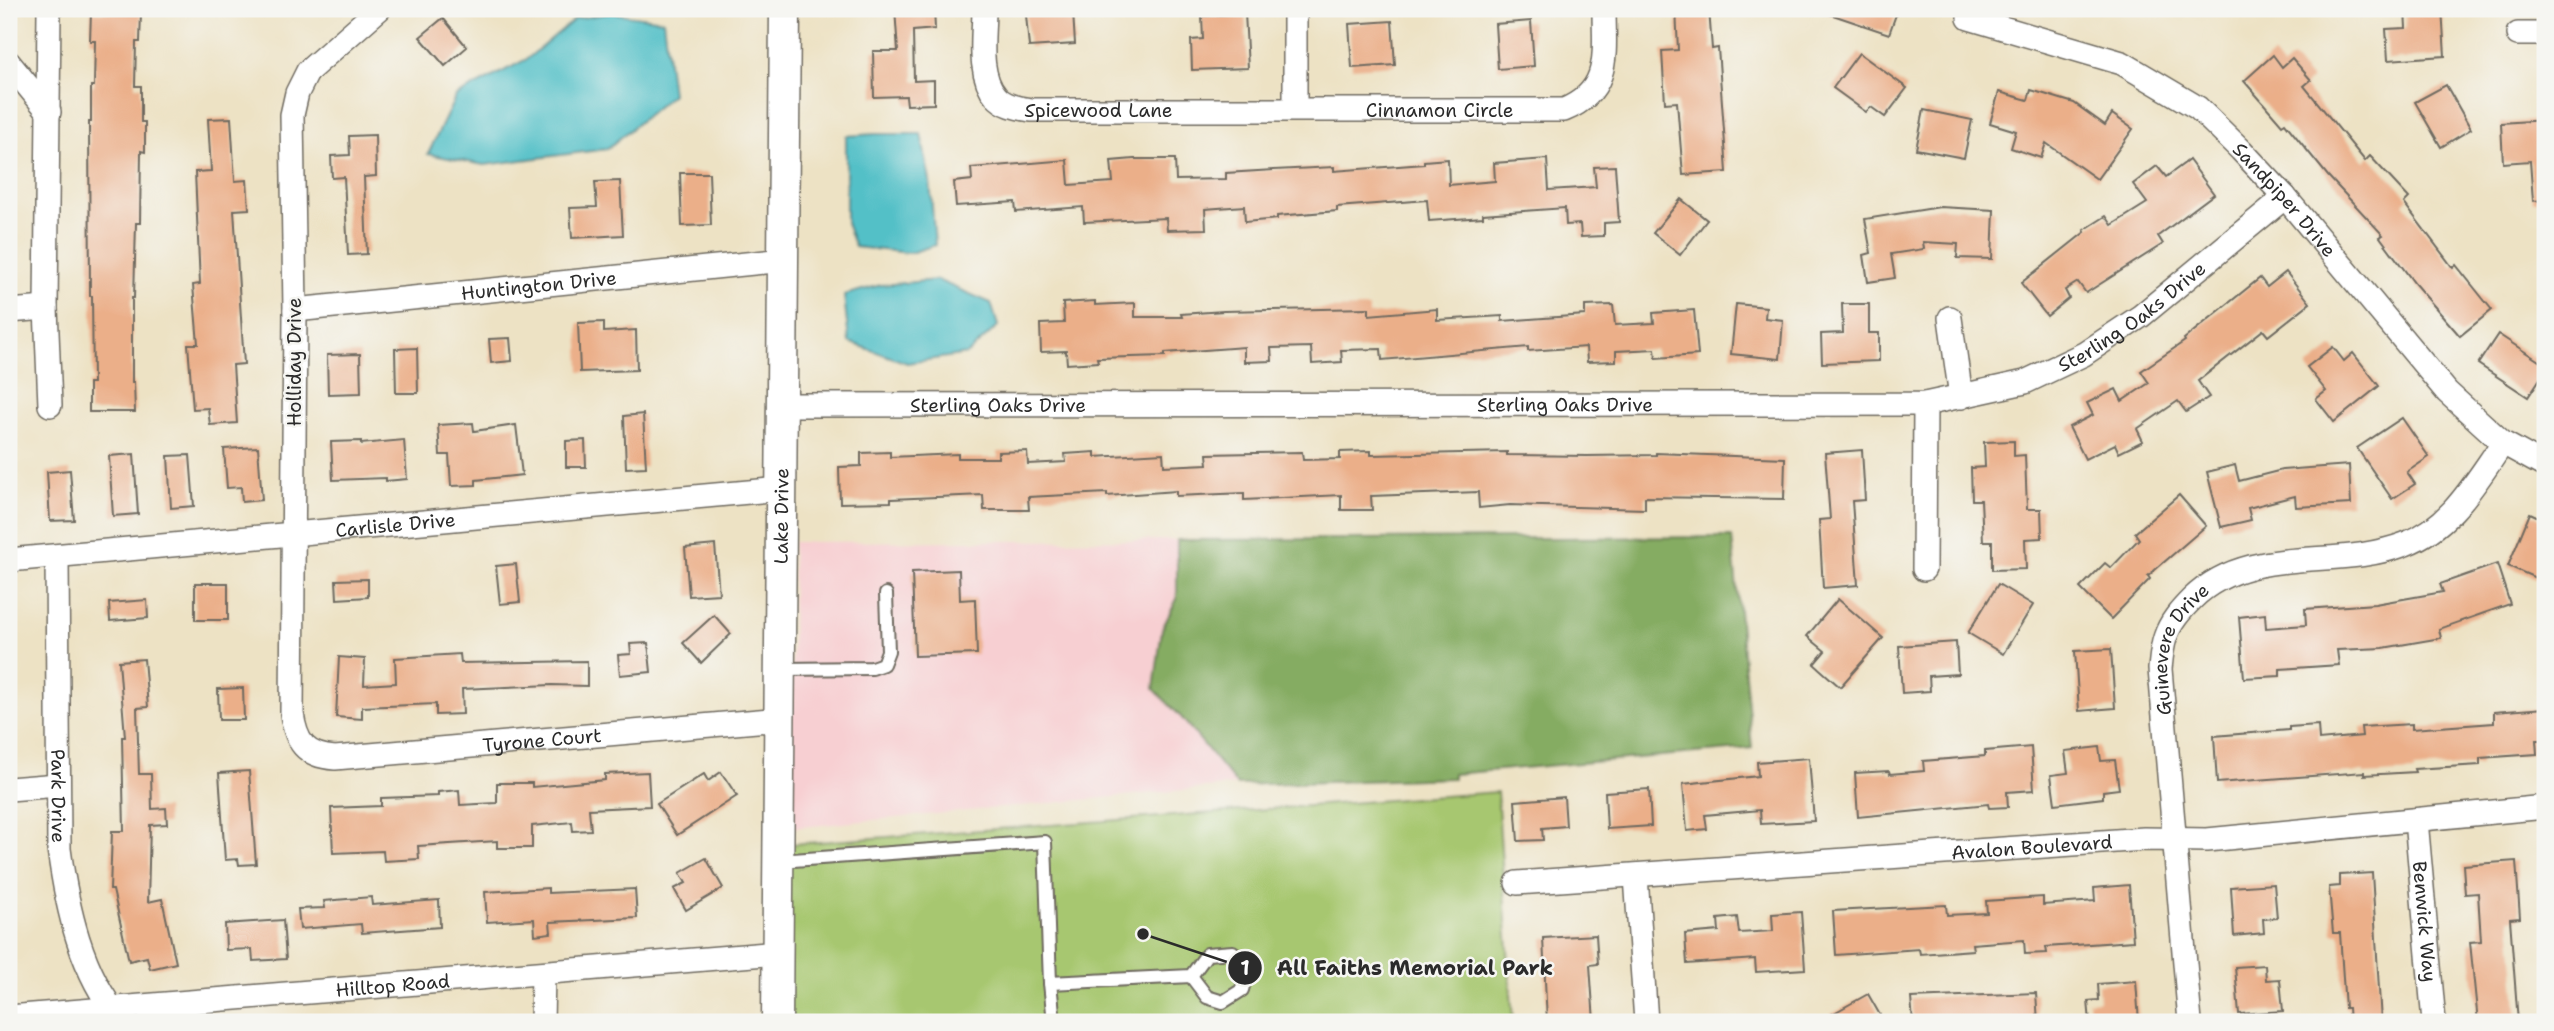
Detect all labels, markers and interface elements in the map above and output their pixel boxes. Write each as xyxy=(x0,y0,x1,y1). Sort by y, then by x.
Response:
street label: Spicewood Lane xyxy=(1023,97,1173,123)
street label: Cinnamon Circle xyxy=(1366,98,1514,123)
street label: Sandpiper Drive xyxy=(2228,137,2342,262)
street label: Sterling Oaks Drive xyxy=(2054,256,2210,377)
street label: Huntington Drive xyxy=(460,265,618,305)
street label: Holliday Drive xyxy=(282,297,307,427)
street label: Sterling Oaks Drive xyxy=(910,392,1086,417)
street label: Sterling Oaks Drive xyxy=(1477,392,1653,417)
street label: Lake Drive xyxy=(768,468,794,564)
street label: Carlisle Drive xyxy=(334,506,457,542)
street label: Guinevere Drive xyxy=(2147,577,2214,716)
street label: Tyrone Court xyxy=(482,722,602,758)
street label: Park Drive xyxy=(46,749,71,843)
street label: Avalon Boulevard xyxy=(1950,829,2113,865)
street label: Benwick Way xyxy=(2407,860,2443,983)
callout: All Faiths Memorial Park xyxy=(1227,947,1567,989)
text: 1 xyxy=(1240,954,1250,982)
text: All Faiths Memorial Park xyxy=(1277,954,1553,982)
street label: Hilltop Road xyxy=(335,968,451,1002)

